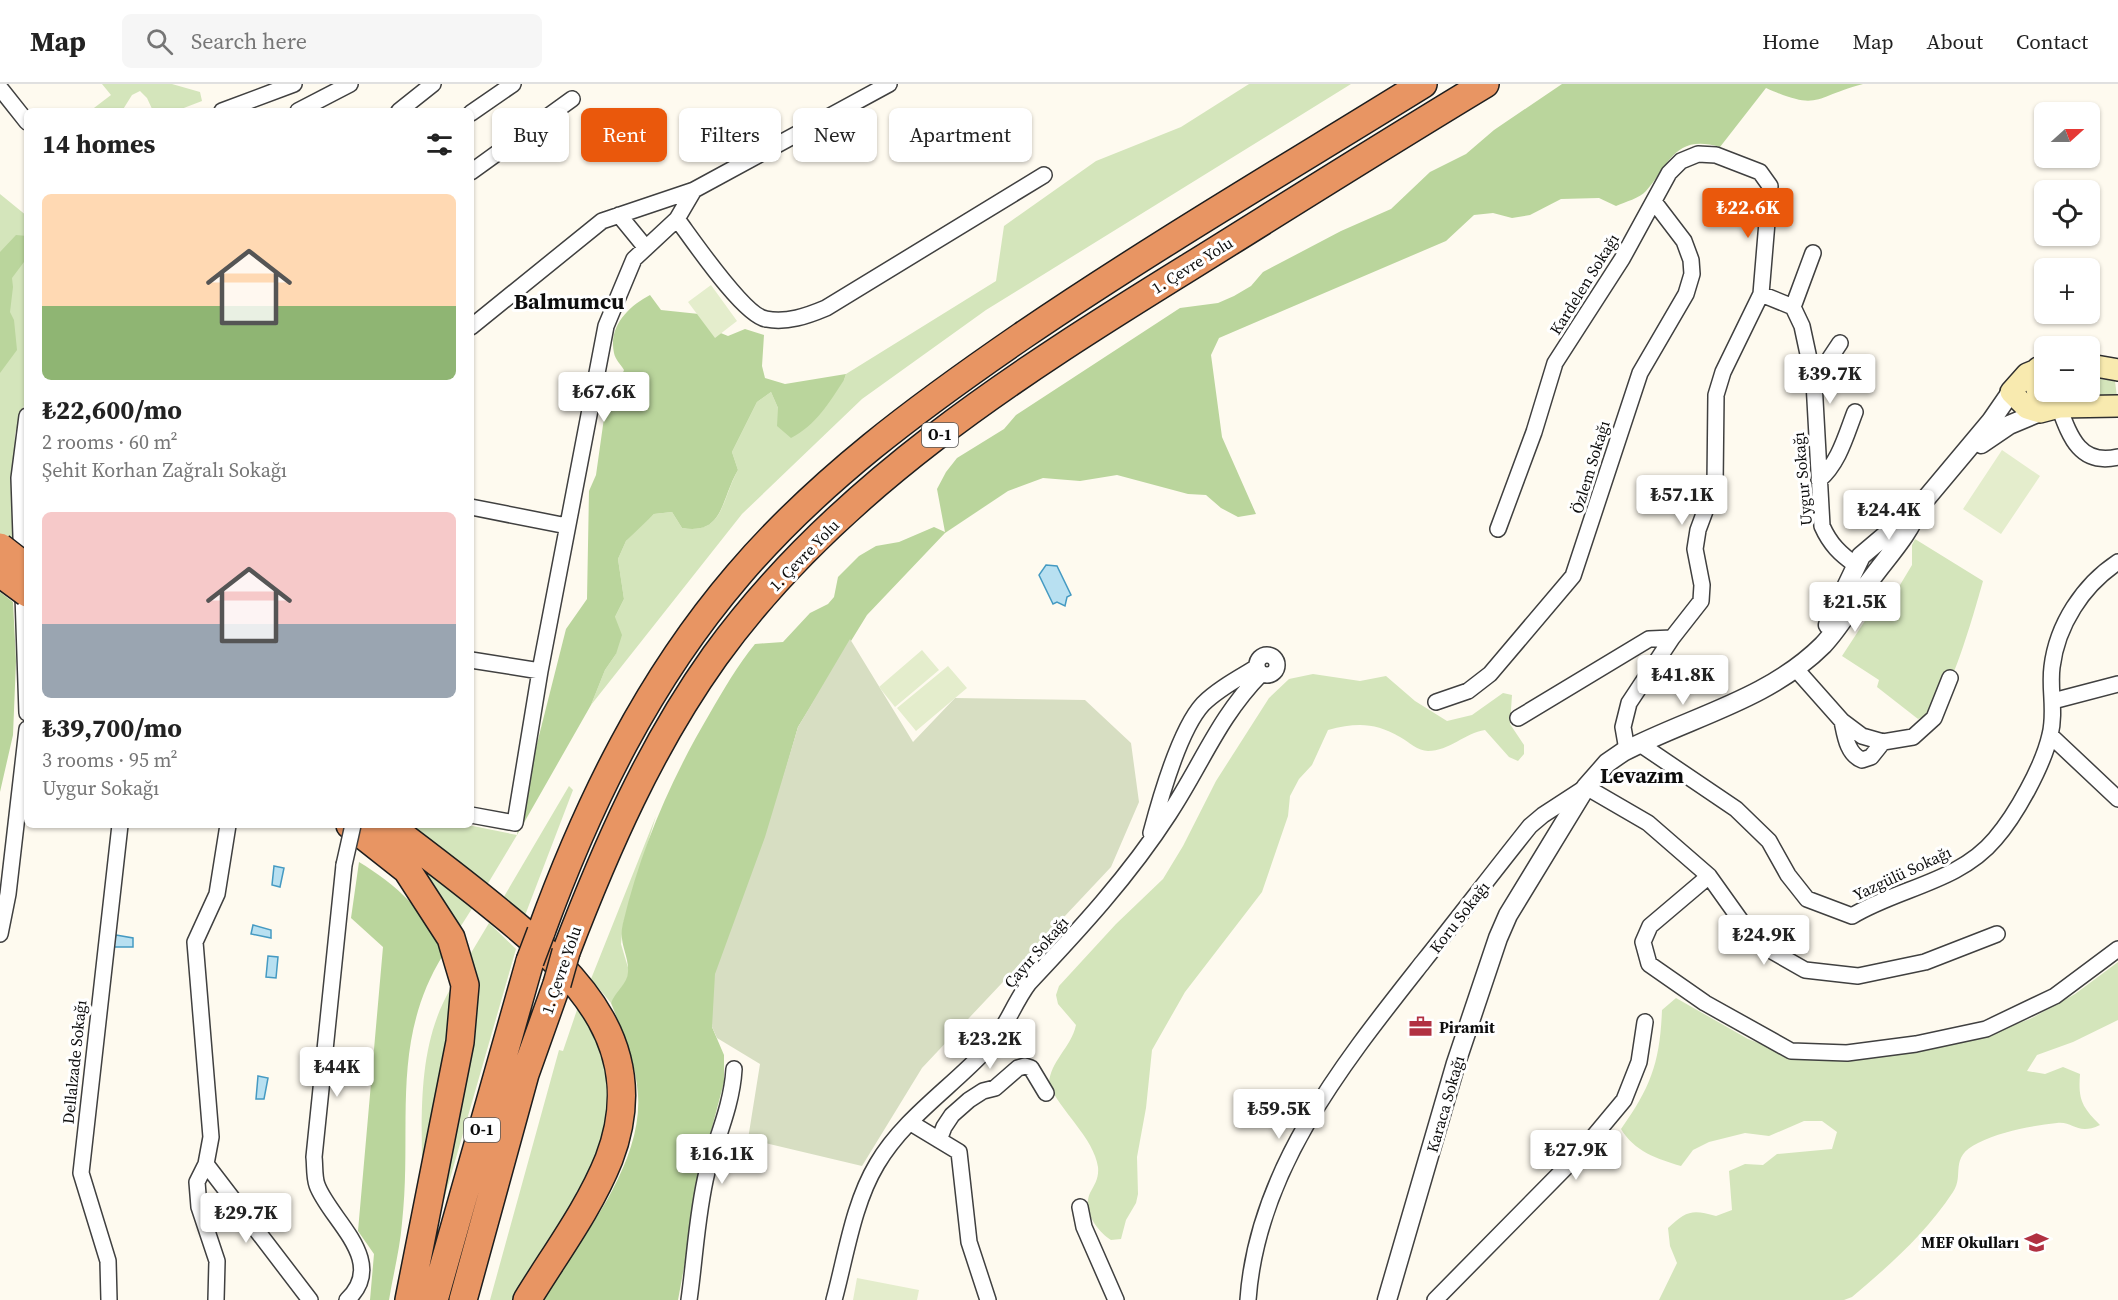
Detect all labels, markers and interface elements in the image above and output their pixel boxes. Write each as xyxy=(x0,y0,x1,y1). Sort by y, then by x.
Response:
search box xyxy=(122,14,542,68)
text: Map xyxy=(30,22,86,60)
icon: search xyxy=(143,25,176,58)
text: Search here xyxy=(191,26,307,56)
text: Home xyxy=(1762,27,1820,56)
text: Map xyxy=(1853,27,1894,56)
text: About xyxy=(1927,27,1983,56)
text: Contact xyxy=(2016,27,2088,56)
north arrow xyxy=(2034,102,2100,168)
map controls xyxy=(2034,102,2100,402)
chip: Buy xyxy=(492,108,569,162)
chip: Rent xyxy=(581,108,667,162)
chip: Filters xyxy=(679,108,781,162)
chip: New xyxy=(793,108,877,162)
chip: Apartment xyxy=(889,108,1032,162)
text: 14 homes xyxy=(42,126,155,162)
icon: filters xyxy=(423,128,456,161)
button: locate xyxy=(2034,180,2100,246)
pin: ₺22.6K xyxy=(1699,188,1797,239)
text: ₺22.6K xyxy=(1716,193,1780,221)
street label: Kardelen Sokağı xyxy=(1544,229,1624,339)
street label: 1. Çevre Yolu xyxy=(1147,231,1237,299)
icon: home xyxy=(195,233,303,341)
button: + xyxy=(2034,258,2100,324)
district label: Balmumcu xyxy=(514,286,624,316)
button: − xyxy=(2034,336,2100,402)
pin: ₺39.7K xyxy=(1781,354,1879,405)
text: ₺39.7K xyxy=(1798,359,1862,387)
pin: ₺67.6K xyxy=(555,372,653,423)
text: ₺67.6K xyxy=(572,377,636,405)
text: ₺22,600/mo xyxy=(42,392,182,428)
street label: Özlem Sokağı xyxy=(1565,418,1615,516)
road number: O-1 xyxy=(922,423,958,447)
text: 2 rooms · 60 m² xyxy=(42,428,178,456)
street label: Uygur Sokağı xyxy=(1787,431,1817,527)
text: Şehit Korhan Zağralı Sokağı xyxy=(42,456,287,484)
pin: ₺57.1K xyxy=(1633,475,1731,526)
text: ₺57.1K xyxy=(1650,480,1714,508)
pin: ₺24.4K xyxy=(1840,490,1938,541)
text: ₺24.4K xyxy=(1857,495,1921,523)
street label: 1. Çevre Yolu xyxy=(764,514,844,596)
icon: home xyxy=(195,551,303,659)
pin: ₺21.5K xyxy=(1806,582,1904,633)
text: ₺21.5K xyxy=(1823,587,1887,615)
pin: ₺41.8K xyxy=(1634,655,1732,706)
text: ₺41.8K xyxy=(1651,660,1715,688)
text: ₺39,700/mo xyxy=(42,710,182,746)
text: 3 rooms · 95 m² xyxy=(42,746,178,774)
district label: Levazım xyxy=(1600,760,1684,790)
text: Uygur Sokağı xyxy=(42,774,159,802)
street label: Yazgülü Sokağı xyxy=(1849,840,1955,905)
street label: Koru Sokağı xyxy=(1424,876,1494,957)
street label: Çayır Sokağı xyxy=(999,911,1073,992)
pin: ₺24.9K xyxy=(1715,915,1813,966)
text: ₺24.9K xyxy=(1732,920,1796,948)
street label: 1. Çevre Yolu xyxy=(536,923,586,1017)
street label: Dellalzade Sokağı xyxy=(57,999,91,1125)
office icon: Piramit xyxy=(1408,1014,1434,1040)
place label: Piramit xyxy=(1439,1016,1495,1038)
pin: ₺23.2K xyxy=(941,1019,1039,1070)
text: ₺23.2K xyxy=(958,1024,1022,1052)
pin: ₺44K xyxy=(301,1047,373,1098)
text: ₺44K xyxy=(314,1052,360,1080)
street label: Karaca Sokağı xyxy=(1421,1053,1469,1155)
pin: ₺59.5K xyxy=(1230,1089,1328,1140)
text: ₺59.5K xyxy=(1247,1094,1311,1122)
road number: O-1 xyxy=(464,1118,500,1142)
pin: ₺27.9K xyxy=(1527,1130,1625,1181)
pin: ₺16.1K xyxy=(673,1134,771,1185)
text: ₺27.9K xyxy=(1544,1135,1608,1163)
text: ₺16.1K xyxy=(690,1139,754,1167)
pin: ₺29.7K xyxy=(197,1193,295,1244)
text: ₺29.7K xyxy=(214,1198,278,1226)
school or university icon: MEF Okulları xyxy=(2024,1229,2050,1255)
place label: MEF Okulları xyxy=(1921,1231,2019,1253)

